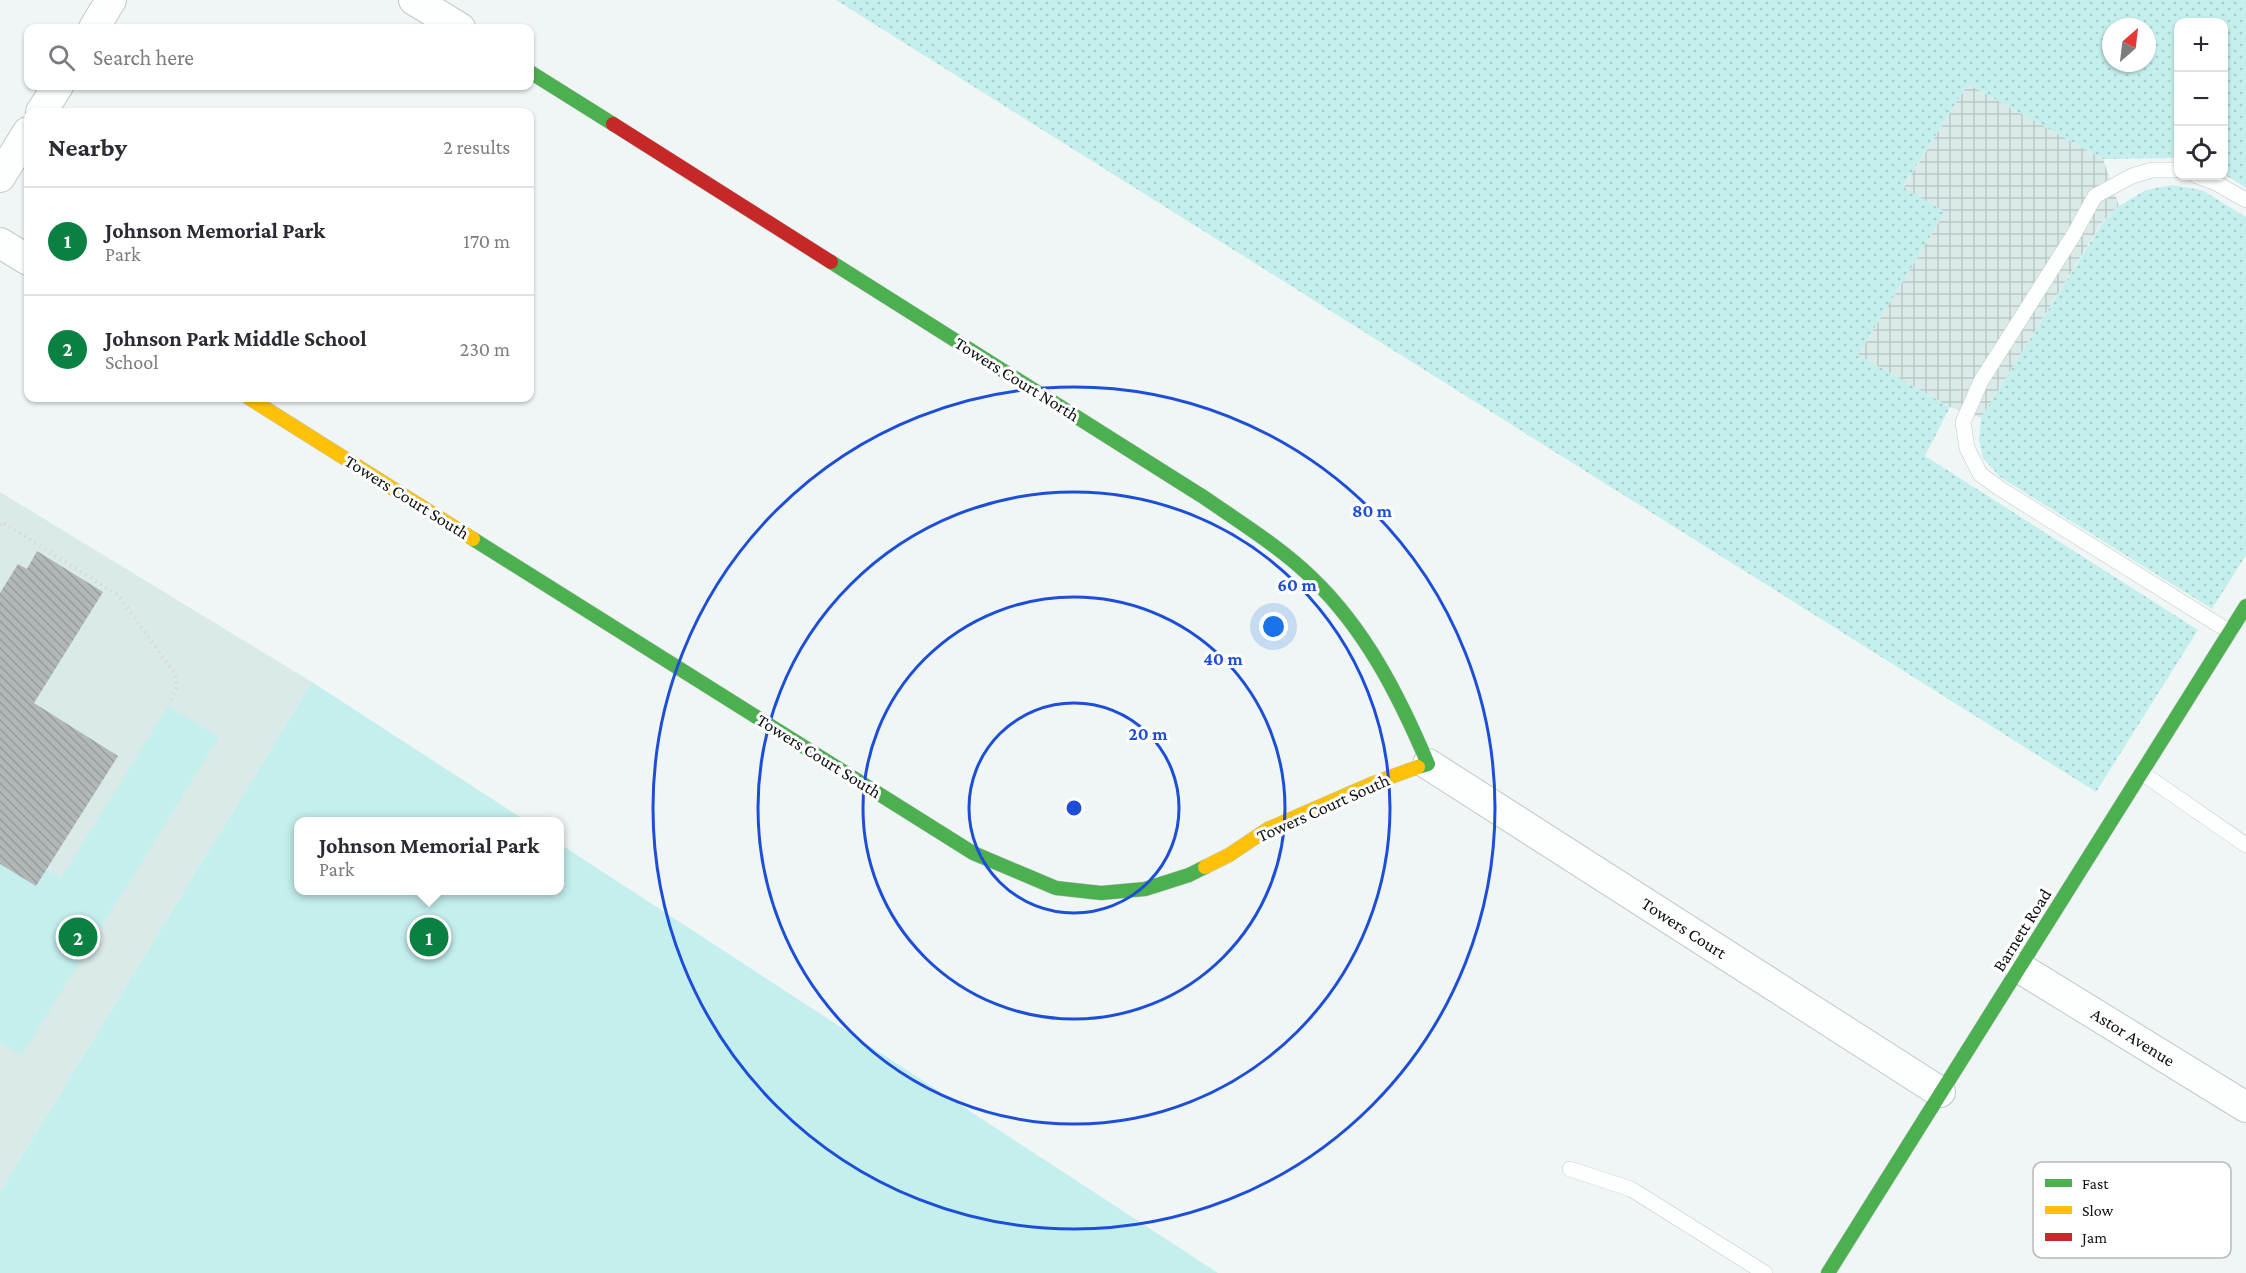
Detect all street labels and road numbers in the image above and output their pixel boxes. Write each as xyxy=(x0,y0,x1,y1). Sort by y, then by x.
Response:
street label: Towers Court North xyxy=(951,333,1083,426)
street label: Towers Court South xyxy=(341,451,473,544)
street label: Towers Court South xyxy=(753,710,885,803)
street label: Towers Court South xyxy=(1254,770,1393,846)
street label: Barnett Road xyxy=(1989,884,2056,975)
street label: Towers Court xyxy=(1638,893,1731,963)
street label: Astor Avenue xyxy=(2087,1003,2179,1071)

